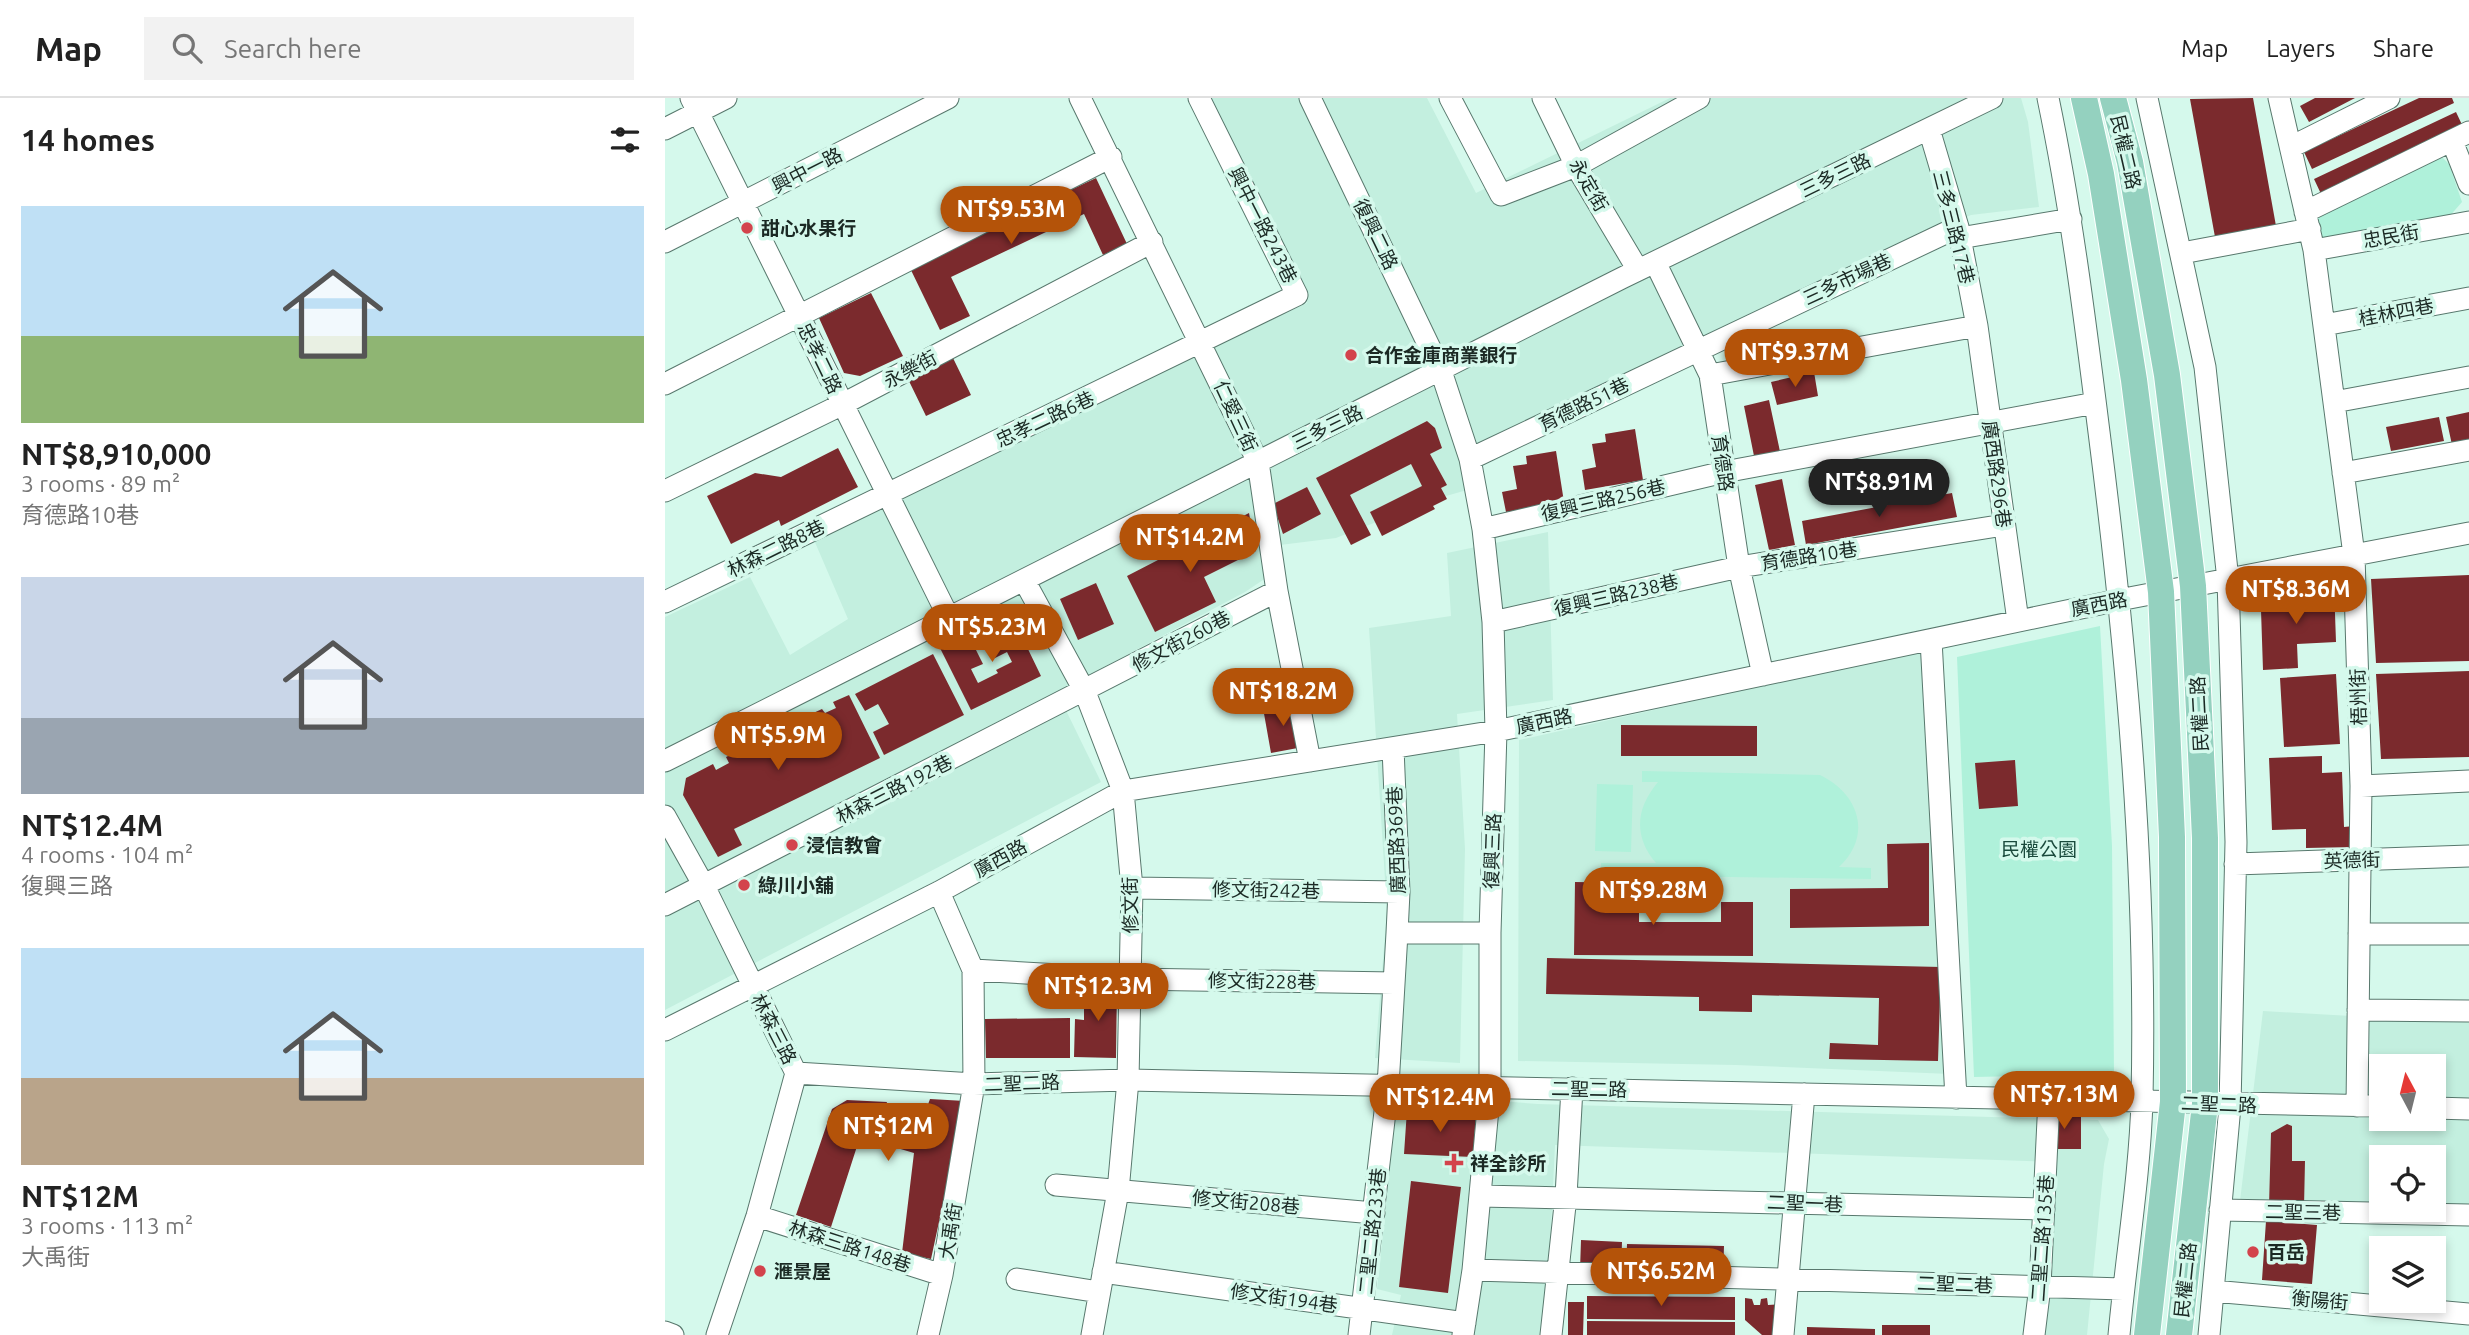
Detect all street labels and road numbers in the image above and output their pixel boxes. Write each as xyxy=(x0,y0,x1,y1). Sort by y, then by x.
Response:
street label: 民權二路 xyxy=(2107,112,2145,192)
street label: 興中一路 xyxy=(768,143,846,197)
street label: 三多三路 xyxy=(1796,148,1874,202)
street label: 永定街 xyxy=(1565,155,1613,215)
street label: 興中一路243巷 xyxy=(1224,163,1302,287)
street label: 三多三路17巷 xyxy=(1929,168,1979,286)
street label: 復興二路 xyxy=(1349,195,1403,273)
street label: 忠民街 xyxy=(2361,220,2421,252)
street label: 三多市場巷 xyxy=(1799,249,1895,309)
street label: 桂林四巷 xyxy=(2357,294,2435,330)
street label: 忠孝二路 xyxy=(793,319,847,397)
street label: 永樂街 xyxy=(880,346,940,392)
street label: 育德路51巷 xyxy=(1535,373,1633,435)
street label: 仁愛三街 xyxy=(1210,377,1262,455)
street label: 忠孝二路6巷 xyxy=(992,387,1098,451)
street label: 三多三路 xyxy=(1288,400,1366,454)
street label: 廣西路296巷 xyxy=(1979,419,2015,529)
street label: 育德路 xyxy=(1708,433,1738,493)
street label: 復興三路256巷 xyxy=(1539,475,1667,525)
street label: 林森二路8巷 xyxy=(724,515,828,581)
street label: 育德路10巷 xyxy=(1759,538,1859,574)
street label: 復興三路238巷 xyxy=(1552,570,1680,620)
street label: 廣西路 xyxy=(2069,588,2129,620)
street label: 修文街260巷 xyxy=(1128,606,1234,676)
street label: 梧州街 xyxy=(2346,668,2370,726)
street label: 民權二路 xyxy=(2186,675,2212,753)
street label: 廣西路 xyxy=(1514,704,1574,738)
street label: 林森三路192巷 xyxy=(832,750,956,828)
street label: 廣西路369巷 xyxy=(1383,786,1409,894)
street label: 復興三路 xyxy=(1480,813,1504,889)
street label: 廣西路 xyxy=(970,835,1030,881)
street label: 英德街 xyxy=(2323,848,2381,872)
street label: 修文街 xyxy=(1119,876,1141,934)
street label: 修文街242巷 xyxy=(1212,878,1320,902)
street label: 修文街228巷 xyxy=(1208,969,1316,993)
street label: 林森三路 xyxy=(747,990,801,1068)
street label: 二聖二路 xyxy=(984,1071,1060,1095)
street label: 二聖二路 xyxy=(1551,1077,1627,1101)
street label: 二聖二路 xyxy=(2181,1092,2257,1116)
street label: 二聖二路233巷 xyxy=(1354,1167,1390,1295)
street label: 二聖二路135巷 xyxy=(2027,1174,2057,1302)
street label: 修文街208巷 xyxy=(1191,1186,1301,1218)
street label: 二聖一巷 xyxy=(1767,1191,1843,1215)
street label: 二聖三巷 xyxy=(2265,1200,2341,1224)
street label: 大禹街 xyxy=(935,1201,965,1261)
street label: 林森三路148巷 xyxy=(786,1216,914,1276)
street label: 民權二路 xyxy=(2170,1241,2200,1319)
street label: 二聖二巷 xyxy=(1917,1272,1993,1296)
street label: 修文街194巷 xyxy=(1229,1280,1339,1316)
street label: 衡陽街 xyxy=(2291,1287,2349,1313)

